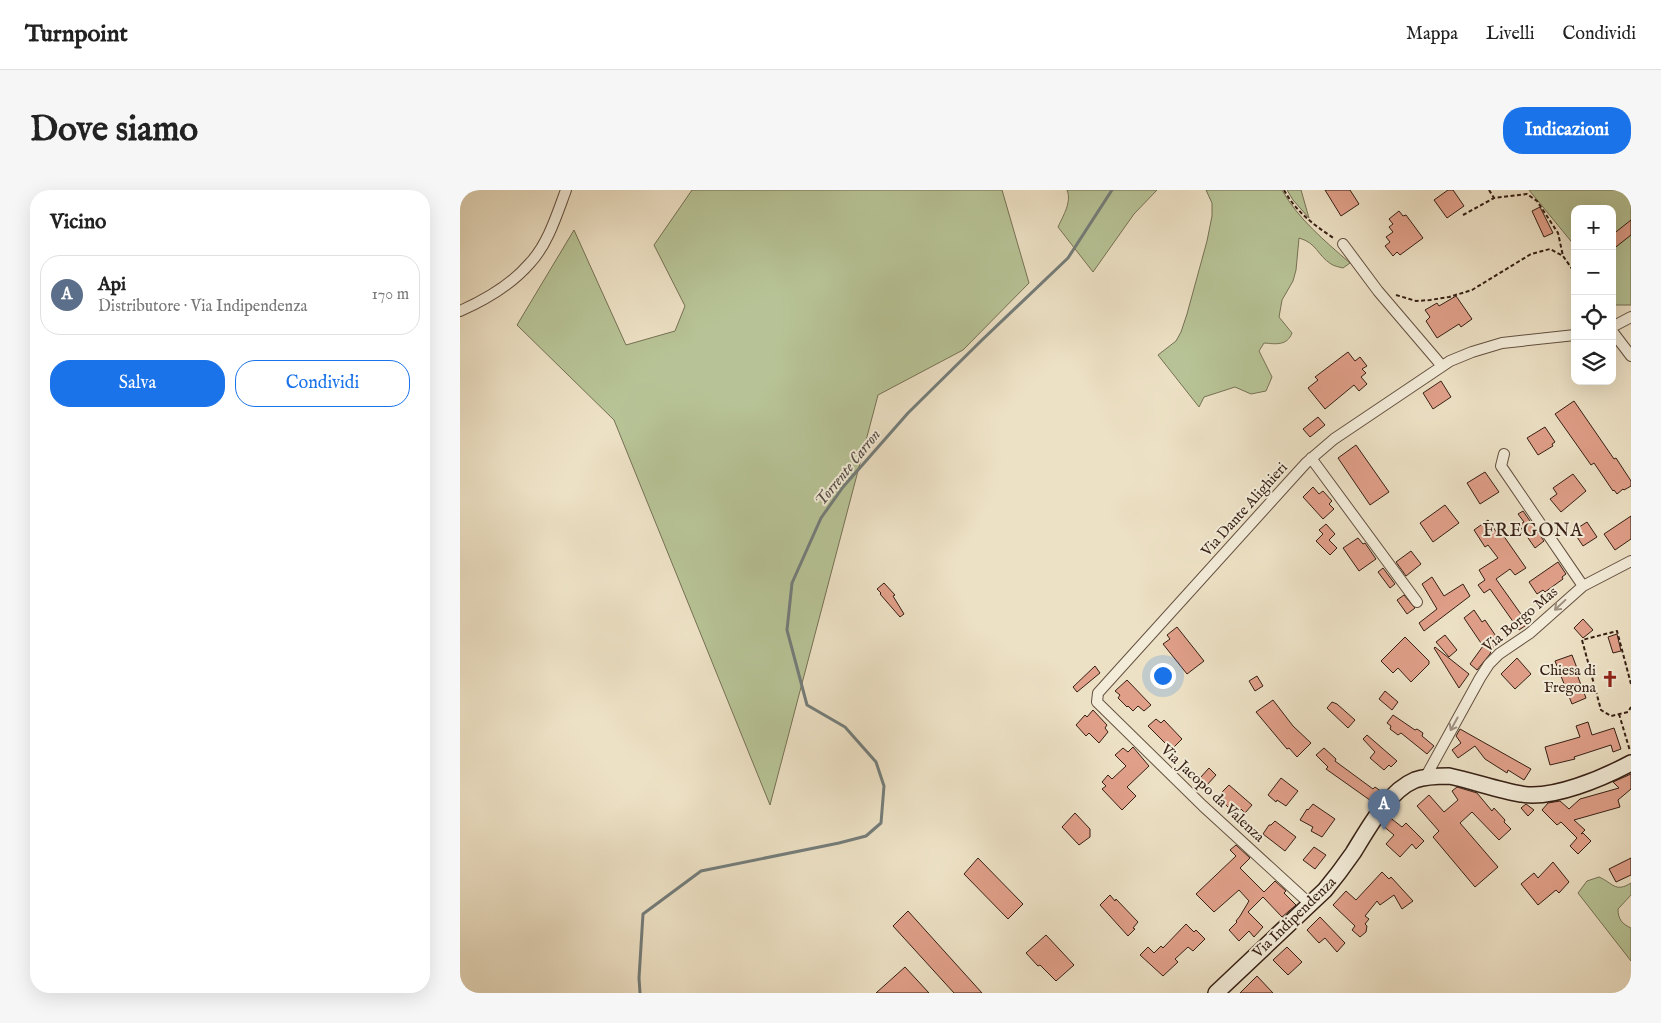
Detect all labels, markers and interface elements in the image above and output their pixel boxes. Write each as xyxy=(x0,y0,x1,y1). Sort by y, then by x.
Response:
text: Turnpoint xyxy=(25,19,128,50)
text: Mappa xyxy=(1406,23,1458,46)
text: Livelli xyxy=(1486,23,1534,46)
text: Condividi xyxy=(1562,23,1636,46)
button: Indicazioni xyxy=(1503,107,1631,154)
text: Dove siamo xyxy=(30,108,198,153)
map controls xyxy=(1571,205,1616,385)
button: + xyxy=(1571,205,1616,250)
text: Vicino xyxy=(50,209,106,236)
button: − xyxy=(1571,250,1616,295)
text: Api xyxy=(98,273,126,297)
text: A xyxy=(62,285,72,305)
text: 170 m xyxy=(372,285,409,305)
button: locate xyxy=(1571,295,1616,340)
text: Distributore · Via Indipendenza xyxy=(98,297,307,317)
button: layers xyxy=(1571,340,1616,385)
button: Salva xyxy=(50,360,225,407)
button: Condividi xyxy=(235,360,410,407)
water label: Torrente Carron xyxy=(811,426,886,511)
street label: Via Dante Alighieri xyxy=(1196,458,1292,561)
district label: FREGONA xyxy=(1483,520,1583,543)
street label: Via Borgo Mas xyxy=(1478,582,1562,657)
one-way arrow xyxy=(1554,599,1567,611)
place label: Chiesa di Fregona xyxy=(1539,661,1597,697)
your location xyxy=(1150,663,1176,689)
church icon: Chiesa di Fregona xyxy=(1600,669,1620,689)
one-way arrow xyxy=(1449,717,1459,732)
street label: Via Jacopo da Valenza xyxy=(1156,740,1269,847)
pin: A xyxy=(1368,789,1400,830)
street label: Via Indipendenza xyxy=(1248,872,1341,963)

